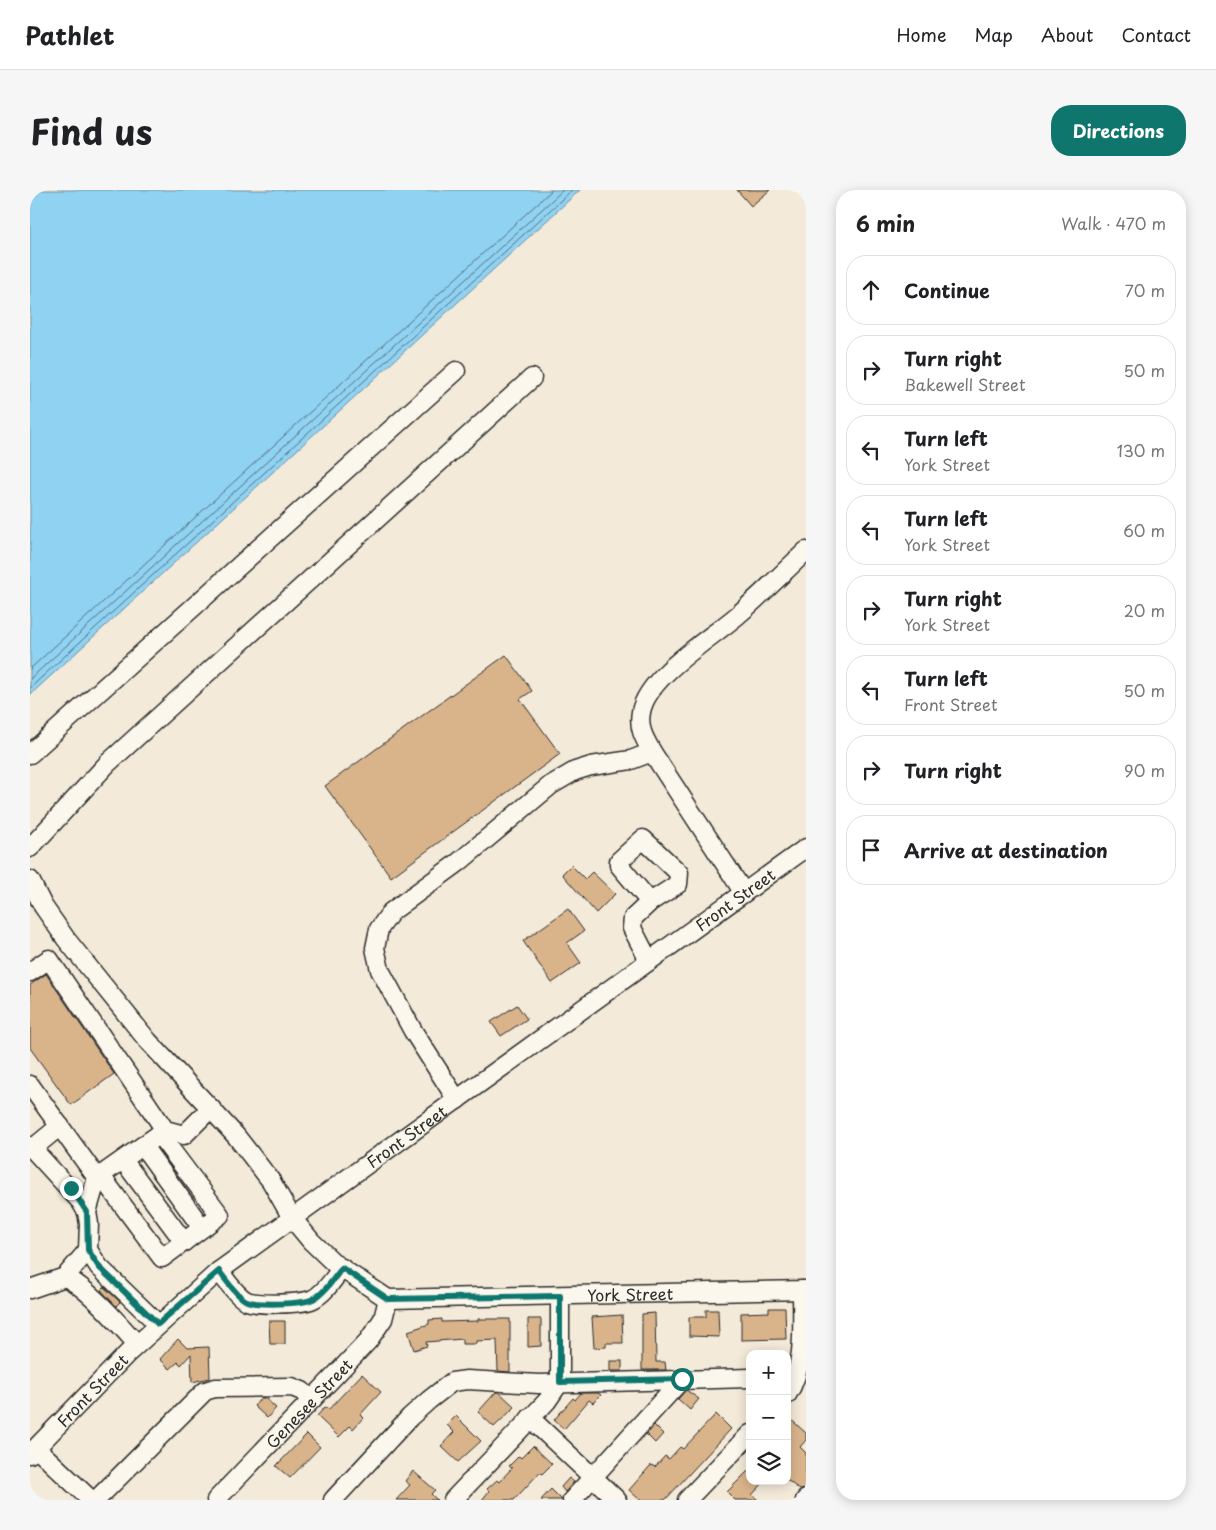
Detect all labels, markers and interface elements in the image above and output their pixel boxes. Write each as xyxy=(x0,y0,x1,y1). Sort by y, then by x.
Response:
text: Pathlet xyxy=(25,17,115,53)
text: Home xyxy=(896,21,946,48)
text: Map xyxy=(974,21,1013,48)
text: About xyxy=(1041,21,1093,48)
text: Contact xyxy=(1121,21,1191,48)
text: Find us xyxy=(30,104,152,157)
button: Directions xyxy=(1051,105,1186,156)
text: 6 min xyxy=(856,207,915,239)
text: Walk · 470 m xyxy=(1061,211,1166,235)
icon: ahead xyxy=(857,276,885,304)
text: Continue xyxy=(904,276,990,304)
text: 70 m xyxy=(1125,278,1165,302)
text: Turn right xyxy=(904,344,1002,372)
icon: right xyxy=(857,356,885,384)
text: 50 m xyxy=(1124,358,1165,382)
text: Bakewell Street xyxy=(904,372,1026,396)
text: Turn left xyxy=(904,424,988,452)
icon: left xyxy=(857,436,885,464)
text: 130 m xyxy=(1117,438,1165,462)
text: York Street xyxy=(904,452,990,476)
text: Turn left xyxy=(904,504,988,532)
icon: left xyxy=(857,516,885,544)
text: 60 m xyxy=(1123,518,1165,542)
text: York Street xyxy=(904,532,990,556)
text: Turn right xyxy=(904,584,1002,612)
icon: right xyxy=(857,596,885,624)
text: 20 m xyxy=(1124,598,1165,622)
text: York Street xyxy=(904,612,990,636)
text: Turn left xyxy=(904,664,988,692)
icon: left xyxy=(857,676,885,704)
text: 50 m xyxy=(1124,678,1165,702)
text: Front Street xyxy=(904,692,997,716)
icon: right xyxy=(857,756,885,784)
text: Turn right xyxy=(904,756,1002,784)
text: 90 m xyxy=(1124,758,1165,782)
icon: arrive xyxy=(857,836,885,864)
text: Arrive at destination xyxy=(904,836,1108,864)
street label: Front Street xyxy=(690,862,780,936)
street label: Front Street xyxy=(361,1099,452,1173)
route end xyxy=(60,1177,83,1200)
street label: York Street xyxy=(587,1281,674,1307)
street label: Front Street xyxy=(51,1348,133,1432)
map controls xyxy=(746,1350,791,1485)
button: + xyxy=(746,1350,791,1395)
street label: Genesee Street xyxy=(260,1353,358,1453)
route start xyxy=(671,1368,694,1391)
button: − xyxy=(746,1395,791,1440)
button: layers xyxy=(746,1440,791,1485)

